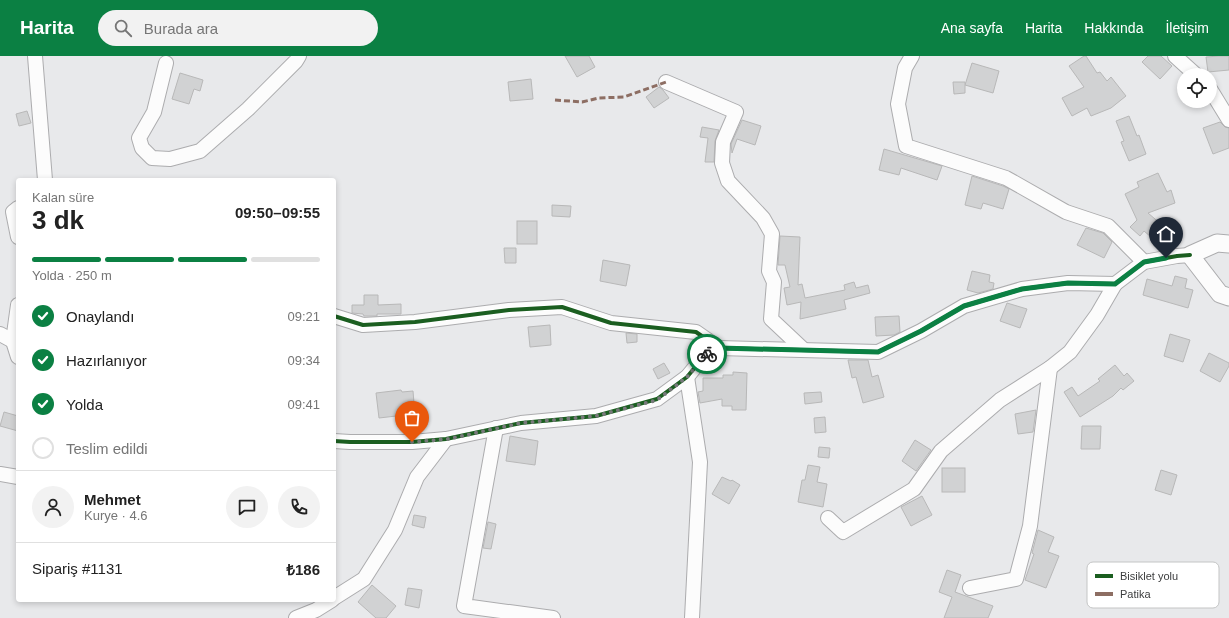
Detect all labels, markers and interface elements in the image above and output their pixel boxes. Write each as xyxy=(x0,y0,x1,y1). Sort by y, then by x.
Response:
search box xyxy=(98,10,378,46)
text: Harita xyxy=(20,17,74,38)
icon: search xyxy=(112,17,134,39)
text: Burada ara xyxy=(144,20,218,37)
text: Ana sayfa xyxy=(941,20,1003,36)
text: Harita xyxy=(1025,20,1062,36)
text: Hakkında xyxy=(1084,20,1143,36)
text: İletişim xyxy=(1165,20,1209,36)
map controls xyxy=(1177,68,1217,108)
button: locate xyxy=(1177,68,1217,108)
text: Kalan süre xyxy=(32,190,94,205)
text: 09:50–09:55 xyxy=(235,204,320,221)
text: 3 dk xyxy=(32,205,84,235)
pin xyxy=(1149,217,1183,258)
icon: home xyxy=(1155,223,1177,245)
text: Yolda · 250 m xyxy=(32,268,112,283)
icon: check xyxy=(32,305,54,327)
text: Onaylandı xyxy=(66,308,134,325)
text: 09:21 xyxy=(287,309,320,324)
courier xyxy=(687,334,727,374)
icon: bike xyxy=(696,343,718,365)
icon: check xyxy=(32,349,54,371)
text: Hazırlanıyor xyxy=(66,352,147,369)
text: 09:34 xyxy=(287,353,320,368)
icon: check xyxy=(32,393,54,415)
text: Yolda xyxy=(66,396,103,413)
text: 09:41 xyxy=(287,397,320,412)
pin xyxy=(395,401,429,442)
icon: bag xyxy=(401,407,423,429)
text: Teslim edildi xyxy=(66,440,148,457)
button: person xyxy=(32,486,74,528)
button: chat xyxy=(226,486,268,528)
button: phone xyxy=(278,486,320,528)
text: Mehmet xyxy=(84,491,141,508)
text: Kurye · 4.6 xyxy=(84,508,148,523)
text: Sipariş #1131 xyxy=(32,560,123,577)
text: ₺186 xyxy=(286,561,320,578)
legend xyxy=(1087,562,1219,608)
text: Bisiklet yolu xyxy=(1120,570,1178,582)
text: Patika xyxy=(1120,588,1151,600)

